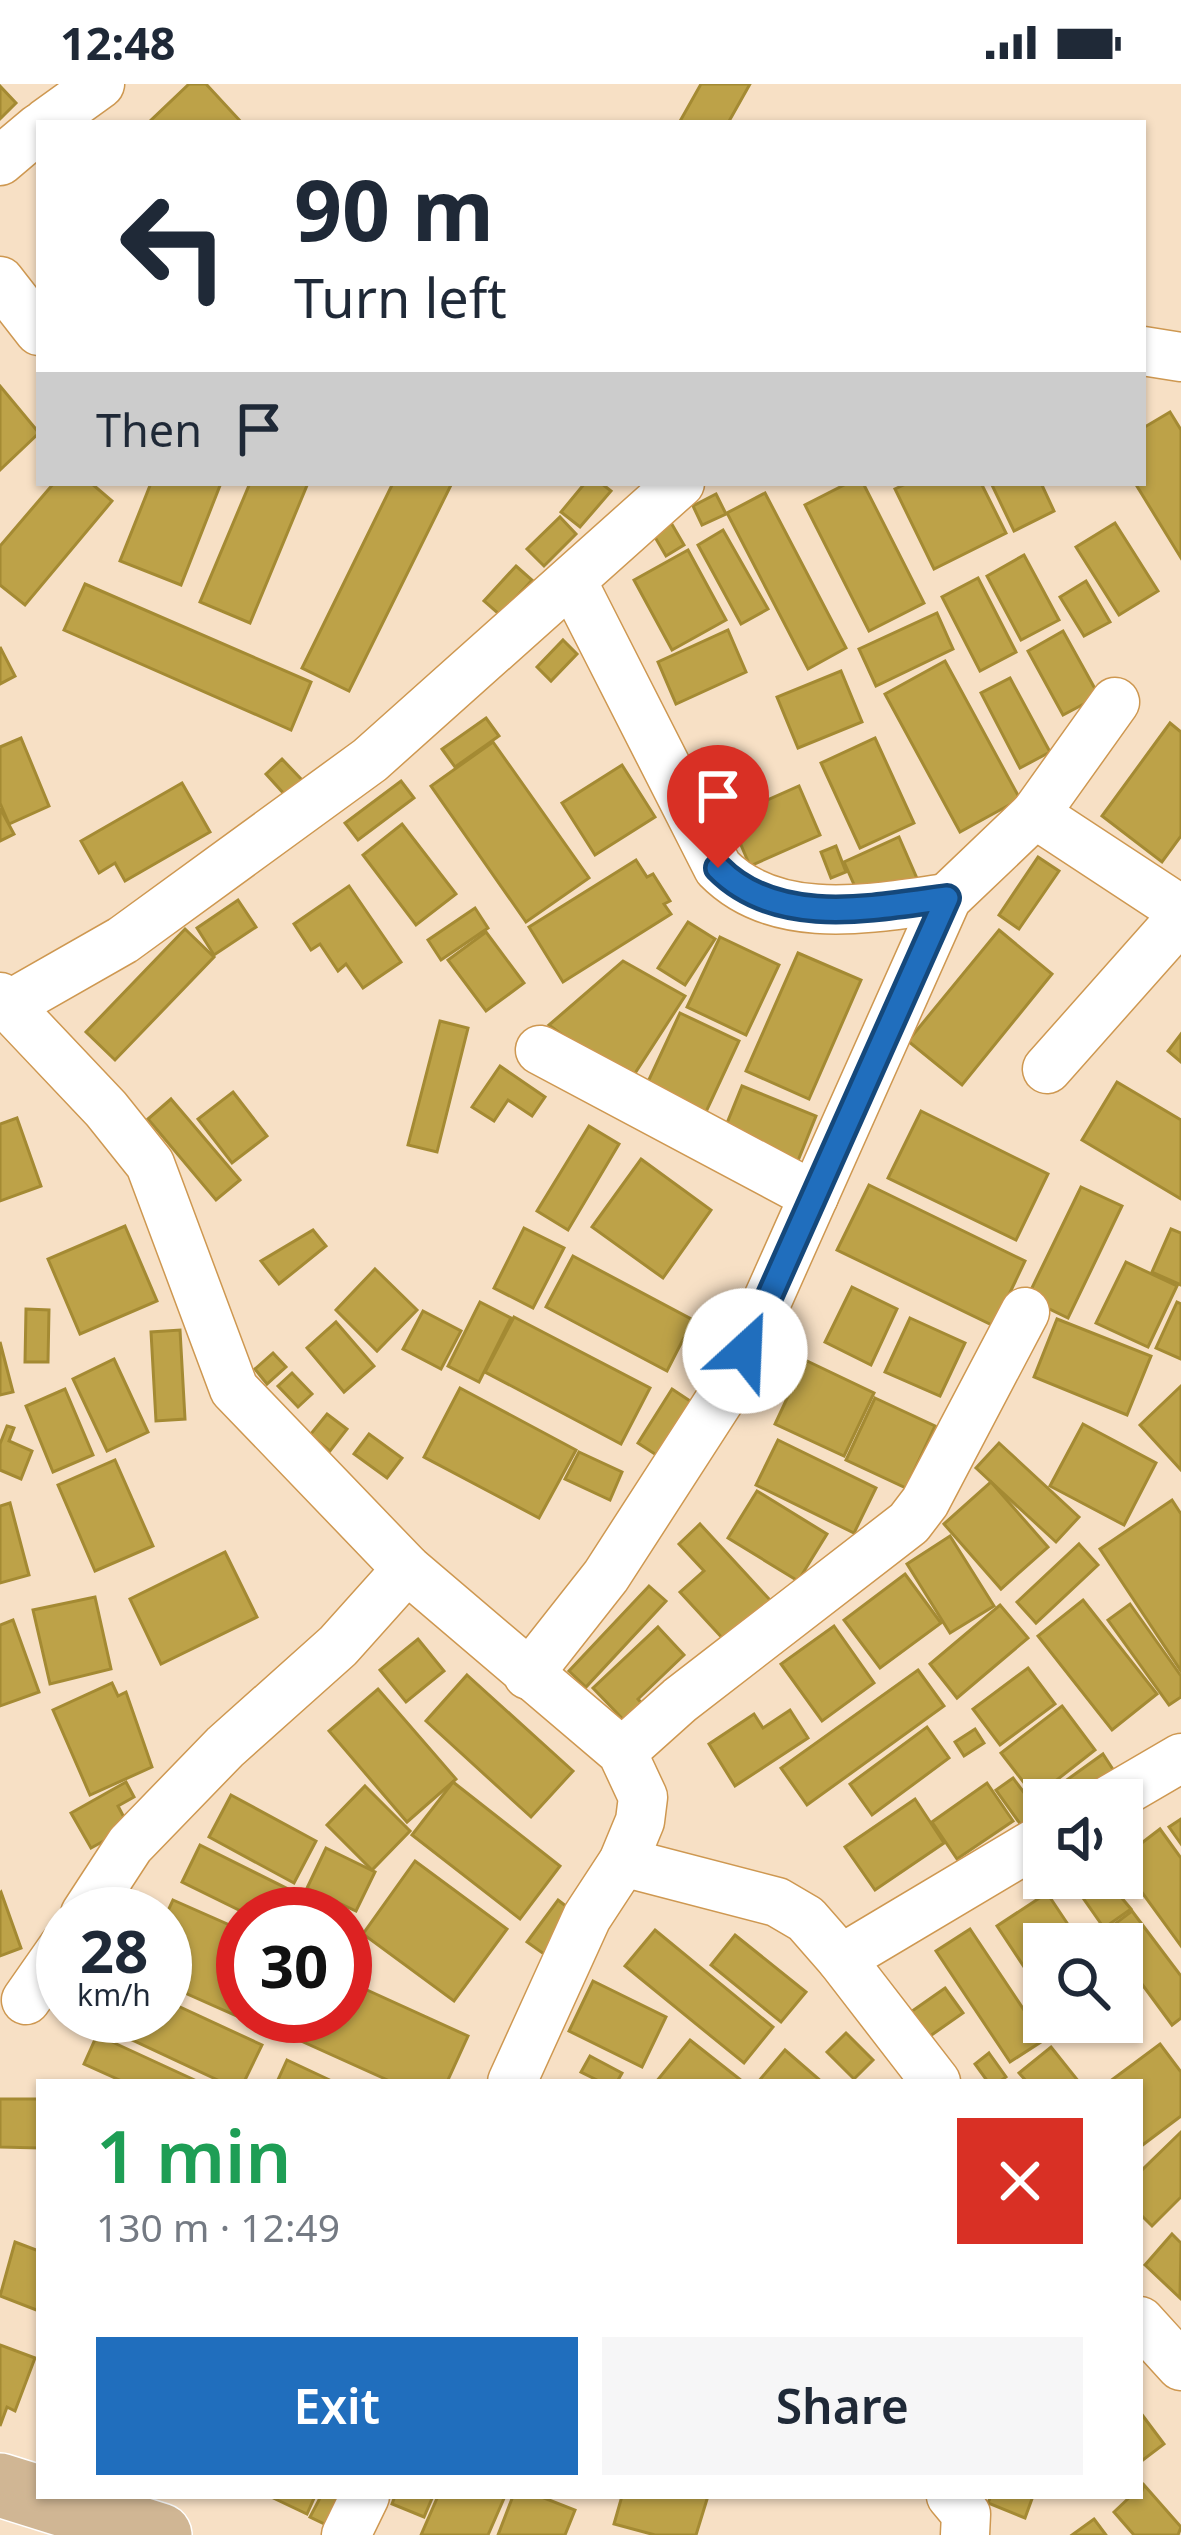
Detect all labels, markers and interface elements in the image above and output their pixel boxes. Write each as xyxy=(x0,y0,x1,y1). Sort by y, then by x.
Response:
text: 12:48 xyxy=(60,12,176,73)
text: 90 m xyxy=(294,151,494,266)
icon: left xyxy=(96,168,252,324)
text: Turn left xyxy=(294,260,507,334)
icon: arrive xyxy=(226,396,292,462)
text: Then xyxy=(96,399,202,460)
pin xyxy=(667,745,769,868)
icon: arrive xyxy=(685,763,751,829)
position arrow xyxy=(682,1288,808,1414)
map controls xyxy=(1023,1779,1143,2043)
button: sound xyxy=(1023,1779,1143,1899)
speed limit sign: 30 xyxy=(216,1887,372,2043)
text: 28 xyxy=(80,1909,148,1991)
button: search xyxy=(1023,1923,1143,2043)
text: km/h xyxy=(77,1974,151,2015)
text: 1 min xyxy=(96,2106,291,2204)
button: close xyxy=(957,2118,1083,2244)
text: 130 m · 12:49 xyxy=(96,2200,340,2253)
button: Exit xyxy=(96,2337,578,2475)
button: Share xyxy=(602,2337,1083,2475)

